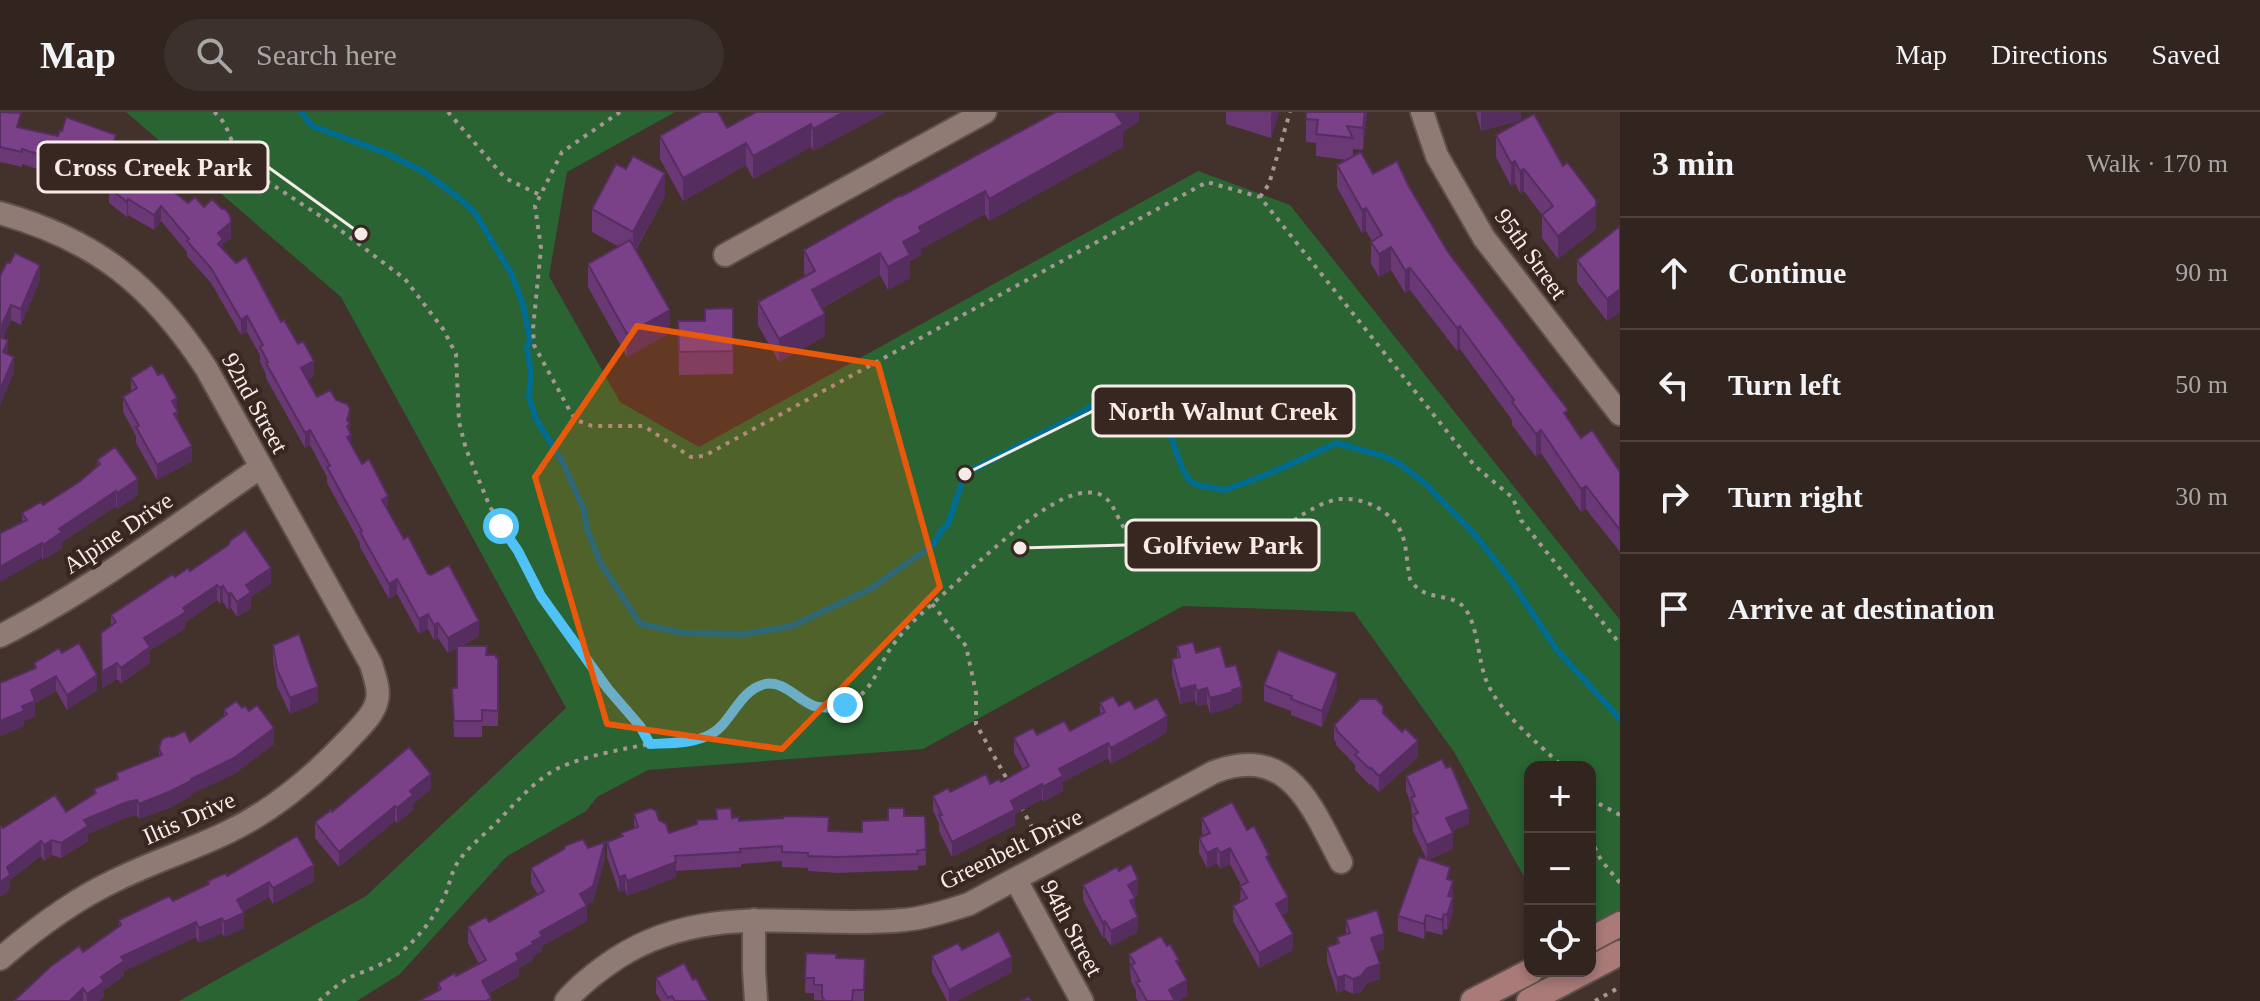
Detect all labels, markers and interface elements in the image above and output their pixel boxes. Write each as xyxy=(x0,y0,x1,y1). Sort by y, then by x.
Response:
search box xyxy=(164,19,724,91)
icon: search xyxy=(192,33,236,77)
text: Map xyxy=(40,34,116,76)
text: Search here xyxy=(256,38,397,71)
text: Map xyxy=(1896,39,1947,70)
text: Directions xyxy=(1991,39,2108,70)
text: Saved xyxy=(2152,39,2220,70)
callout: Cross Creek Park xyxy=(38,142,268,192)
text: 3 min xyxy=(1652,145,1734,182)
text: Walk · 170 m xyxy=(2086,149,2228,178)
text: Cross Creek Park xyxy=(54,153,253,182)
street label: 95th Street xyxy=(1490,204,1572,304)
icon: ahead xyxy=(1652,251,1696,295)
text: Continue xyxy=(1728,256,1846,289)
text: 90 m xyxy=(2175,258,2228,287)
street label: 92nd Street xyxy=(217,349,293,458)
icon: left xyxy=(1652,363,1696,407)
text: Turn left xyxy=(1728,368,1841,401)
text: 50 m xyxy=(2175,370,2228,399)
callout: North Walnut Creek xyxy=(1093,386,1354,436)
text: North Walnut Creek xyxy=(1109,397,1338,426)
icon: right xyxy=(1652,475,1696,519)
text: Turn right xyxy=(1728,480,1863,513)
text: 30 m xyxy=(2175,482,2228,511)
street label: Alpine Drive xyxy=(59,487,177,579)
route start xyxy=(483,508,519,544)
callout: Golfview Park xyxy=(1126,520,1319,570)
text: Golfview Park xyxy=(1142,531,1304,560)
icon: arrive xyxy=(1652,587,1696,631)
text: Arrive at destination xyxy=(1728,592,1995,625)
route end xyxy=(827,687,863,723)
map controls xyxy=(1524,761,1596,977)
button: + xyxy=(1524,761,1596,833)
street label: Iltis Drive xyxy=(139,786,239,850)
street label: Greenbelt Drive xyxy=(936,803,1086,895)
button: − xyxy=(1524,833,1596,905)
street label: 94th Street xyxy=(1036,876,1108,981)
button: locate xyxy=(1524,905,1596,977)

